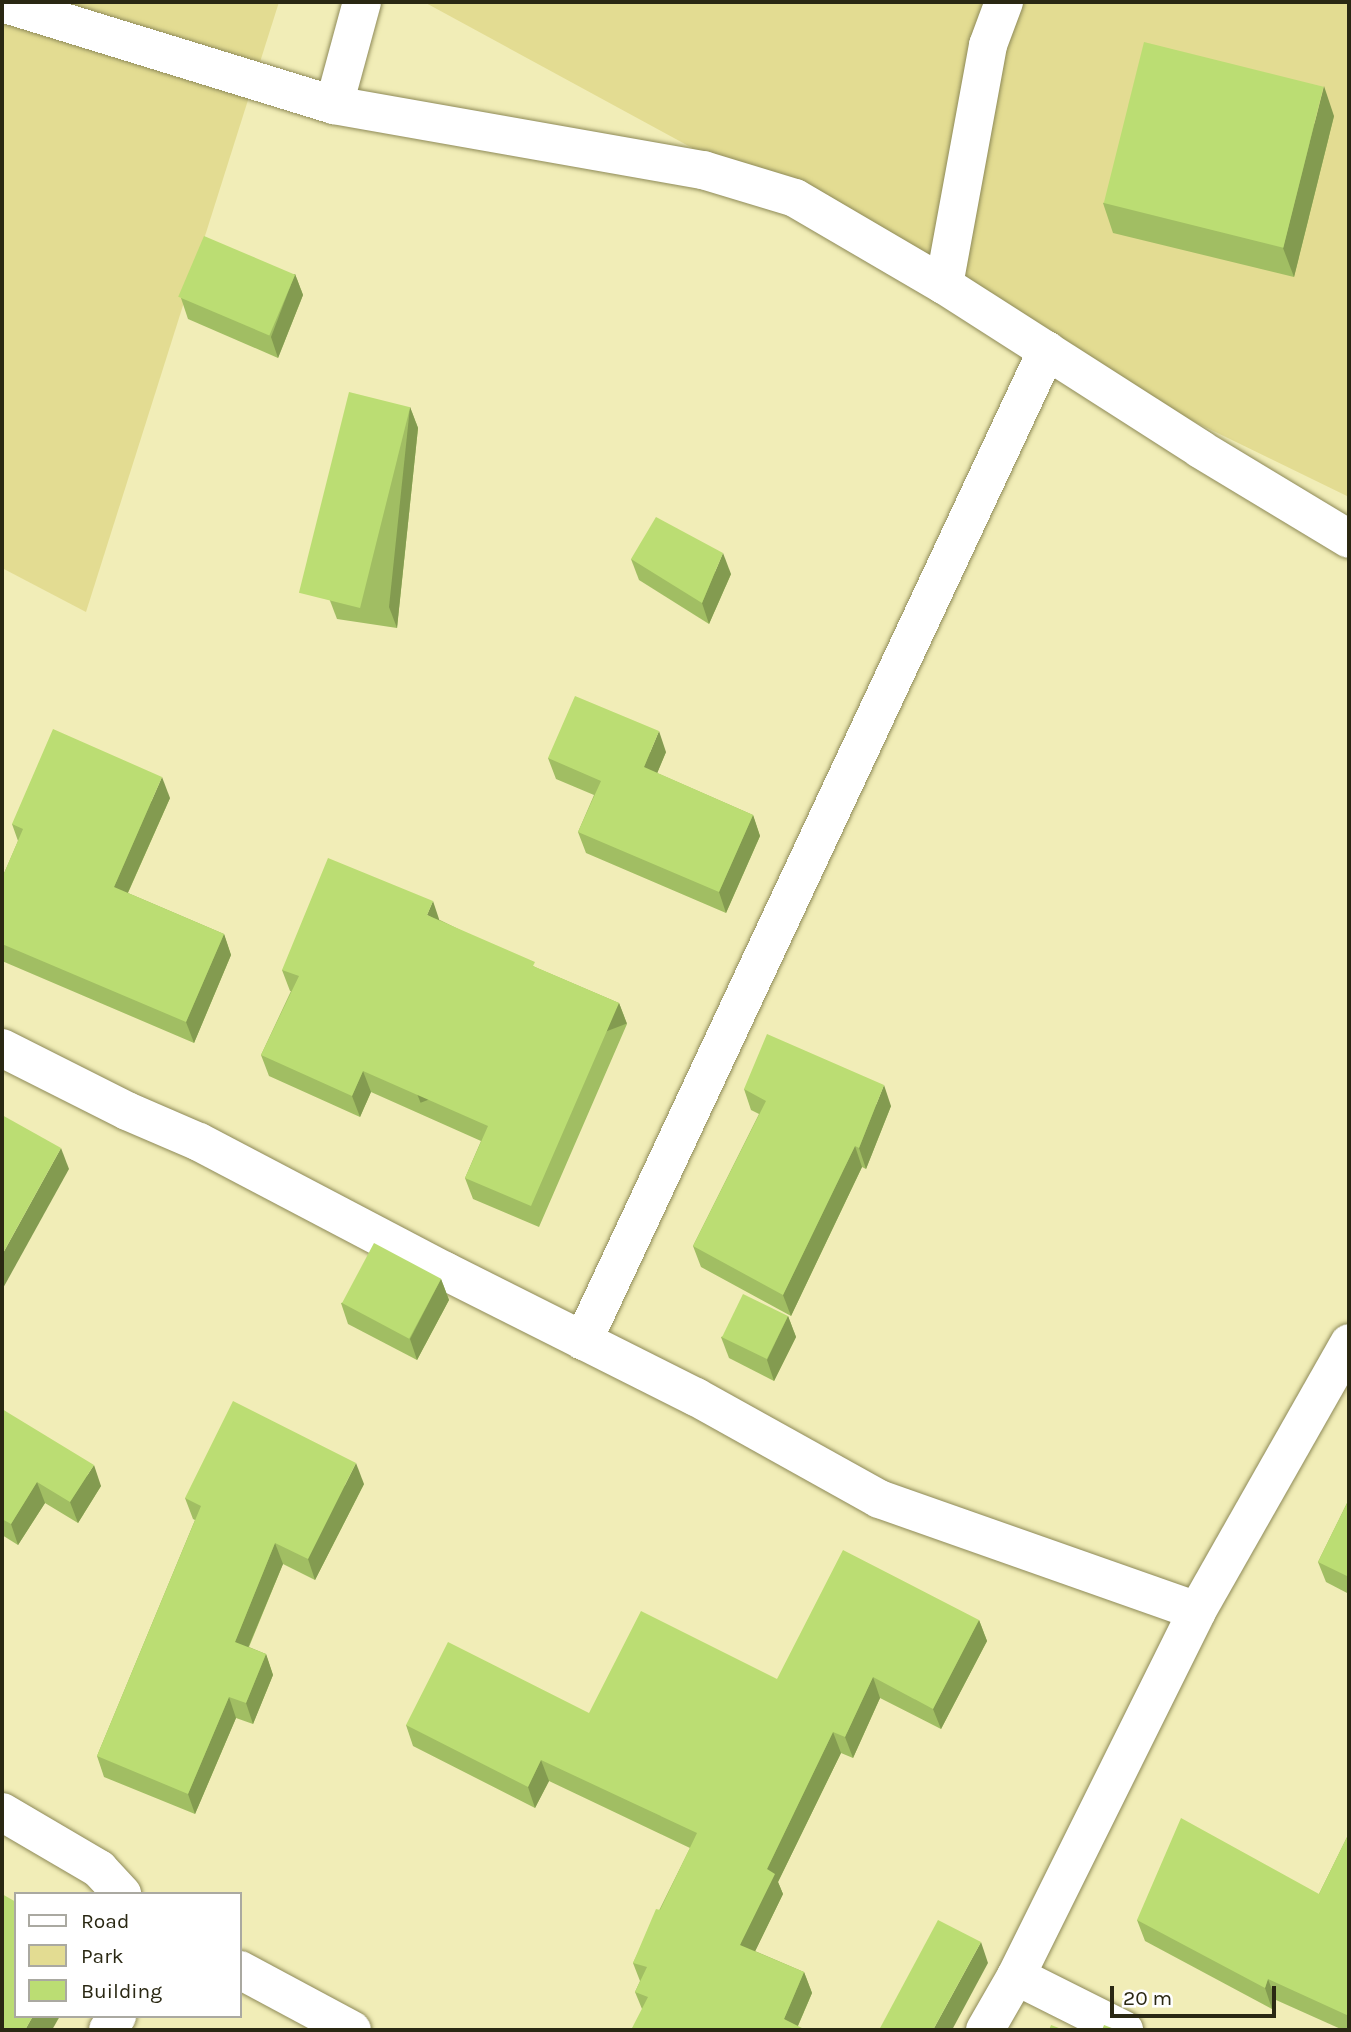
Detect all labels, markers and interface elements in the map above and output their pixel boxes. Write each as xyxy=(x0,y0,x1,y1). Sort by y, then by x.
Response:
legend xyxy=(14,1892,242,2018)
text: Road xyxy=(81,1909,129,1933)
text: Park xyxy=(81,1944,124,1968)
scale bar xyxy=(1113,1972,1279,2016)
text: Building xyxy=(81,1979,162,2003)
text: 20 m xyxy=(1123,1986,1172,2010)

